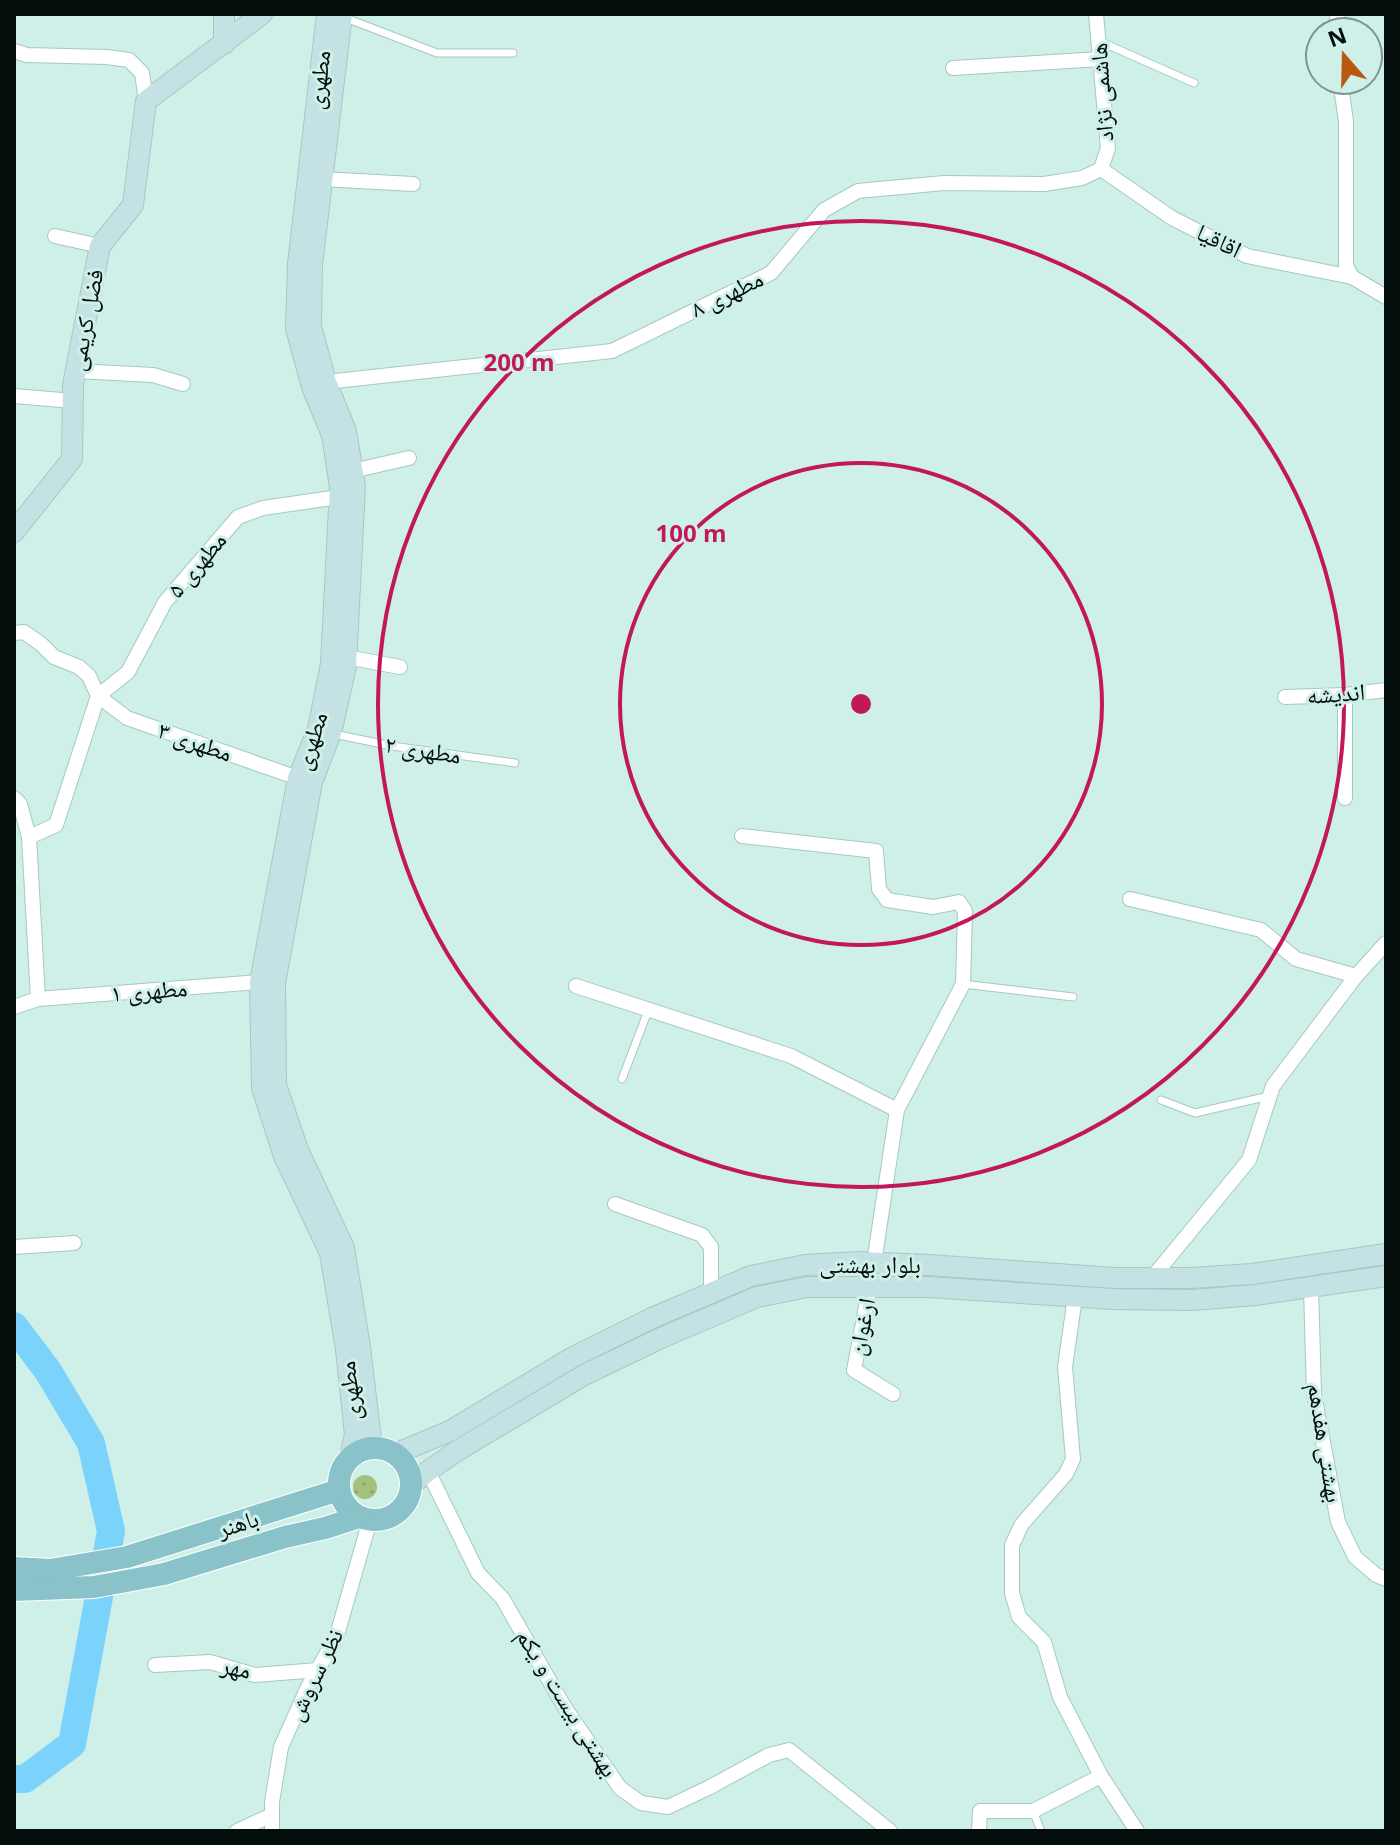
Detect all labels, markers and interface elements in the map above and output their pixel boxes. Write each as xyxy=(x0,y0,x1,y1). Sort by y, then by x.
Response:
north arrow xyxy=(1304,16,1384,96)
text: N xyxy=(1323,19,1350,53)
street label: هاشمی نژاد xyxy=(1081,42,1120,142)
street label: مطهری xyxy=(297,48,338,111)
street label: اقاقیا xyxy=(1191,215,1248,265)
street label: مطهری ۸ xyxy=(685,261,768,324)
street label: فضل کریمی xyxy=(58,266,111,374)
text: 200 m xyxy=(484,345,554,378)
text: 100 m xyxy=(656,516,726,549)
street label: مطهری ۵ xyxy=(159,524,233,604)
street label: اندیشه xyxy=(1305,674,1366,711)
centre of rings xyxy=(847,690,875,718)
street label: مطهری xyxy=(285,707,334,774)
street label: مطهری ۳ xyxy=(154,712,237,769)
street label: مطهری ۲ xyxy=(383,726,464,771)
street label: مطهری ۱ xyxy=(109,970,188,1009)
street label: بلوار بهشتی xyxy=(819,1247,921,1280)
street label: ارغوان xyxy=(839,1295,882,1358)
street label: مطهری xyxy=(329,1360,368,1423)
street label: بهشتی هفدهم xyxy=(1300,1381,1352,1505)
street label: باهنر xyxy=(212,1501,262,1545)
street label: بهشتی بیست و یکم xyxy=(509,1622,627,1783)
street label: نظر سروش xyxy=(277,1623,350,1726)
street label: مهر xyxy=(217,1647,254,1686)

